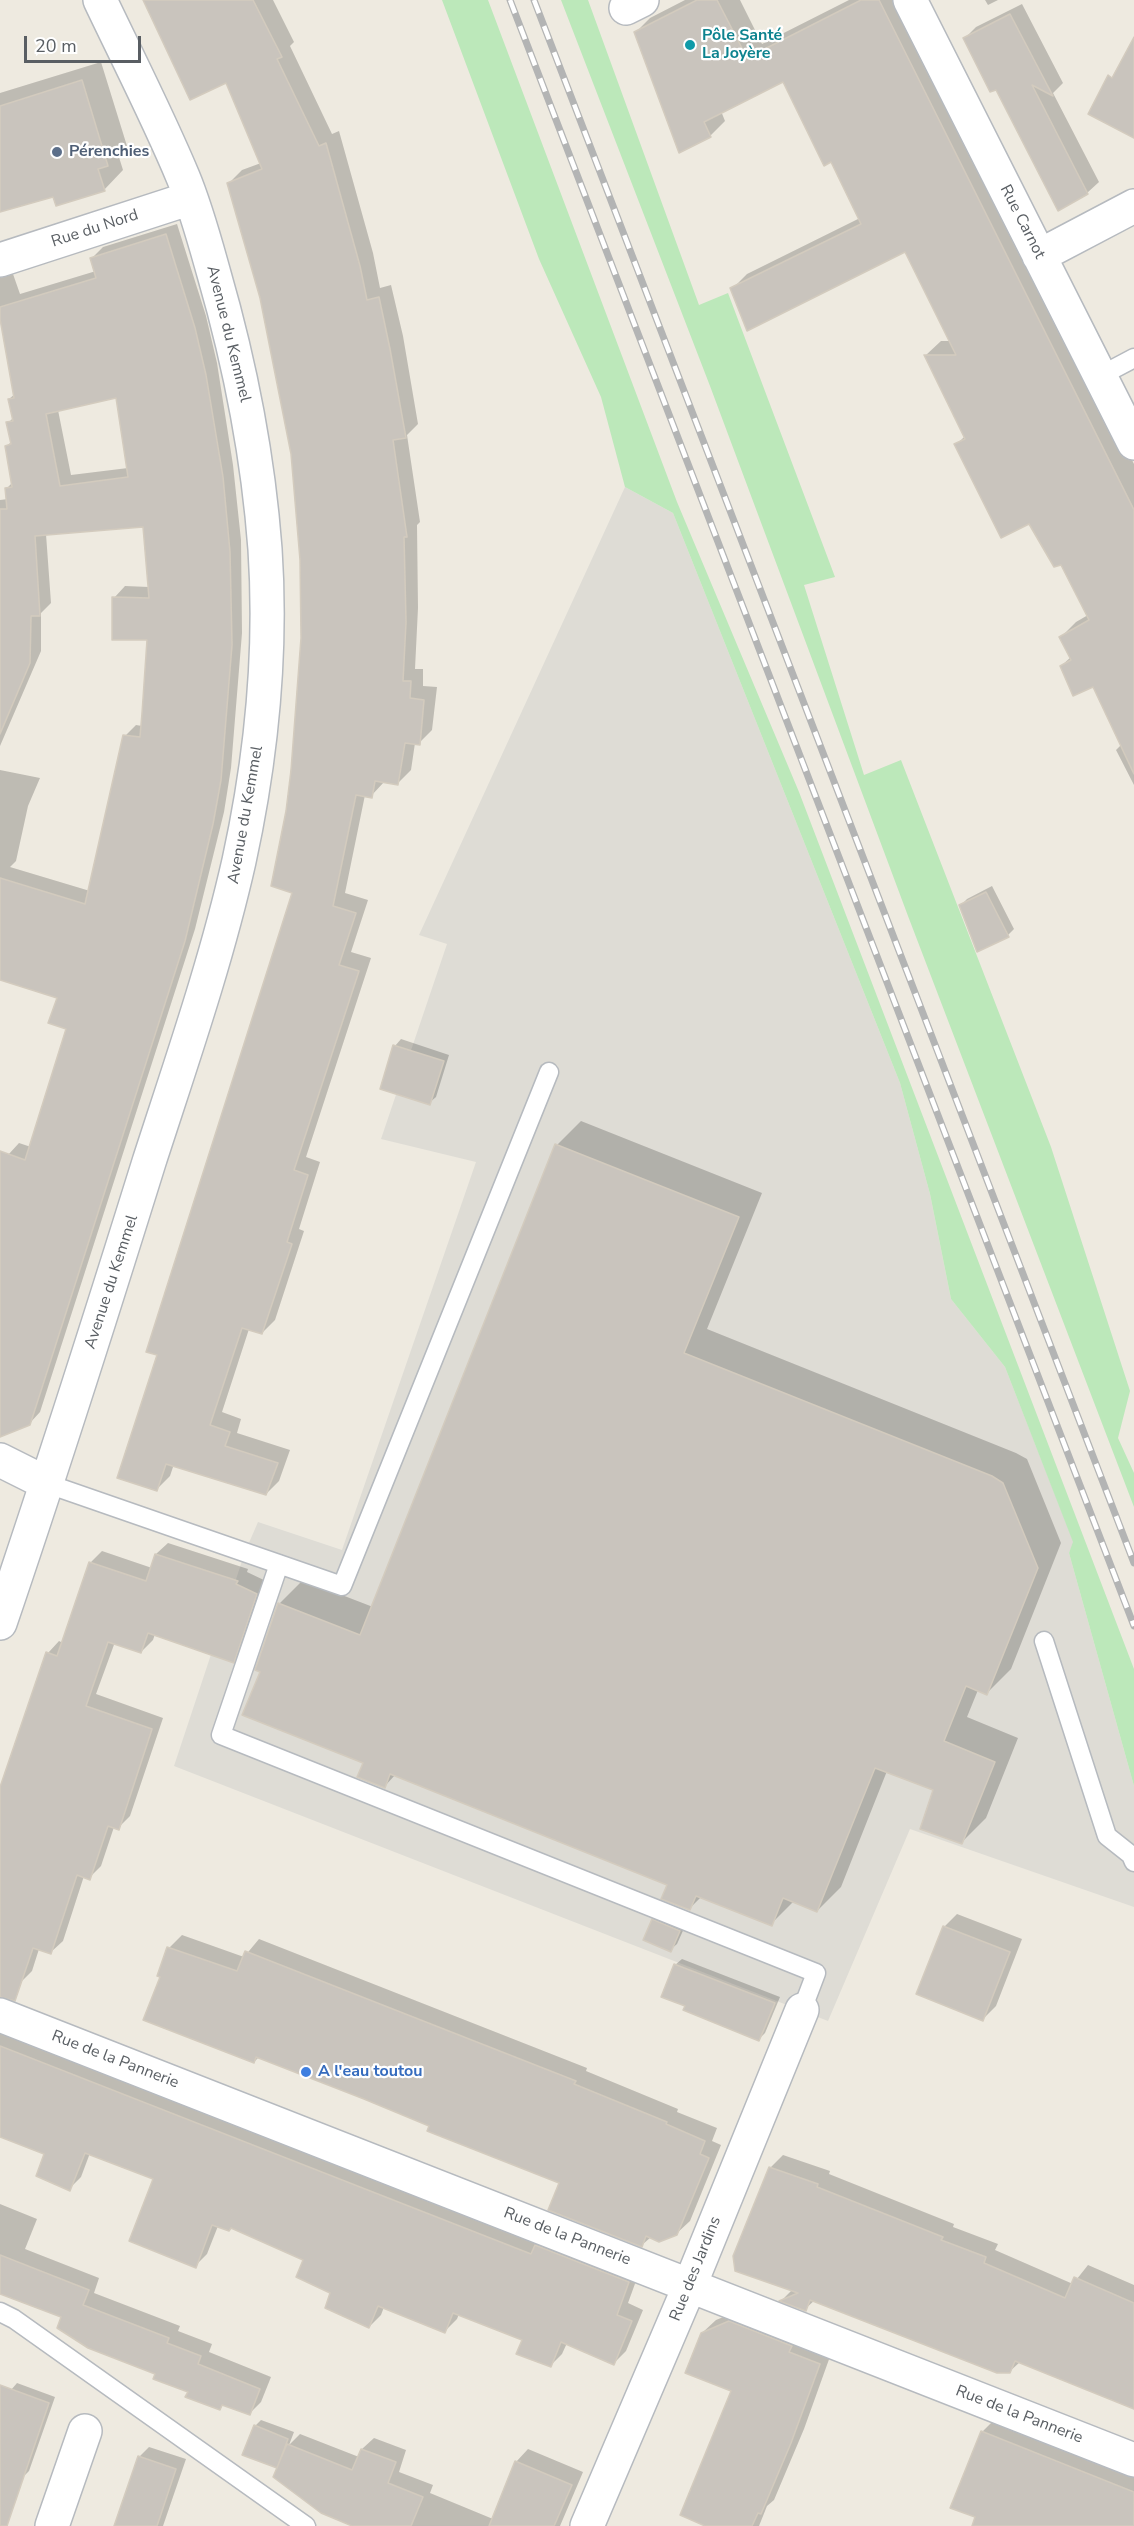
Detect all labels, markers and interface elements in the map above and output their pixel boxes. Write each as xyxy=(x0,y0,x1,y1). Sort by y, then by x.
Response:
scale bar xyxy=(27,24,144,62)
place label: Pôle Santé La Joyère xyxy=(702,26,782,64)
text: 20 m xyxy=(35,34,77,58)
marker: Pôle Santé La Joyère xyxy=(683,38,697,52)
place label: Pérenchies xyxy=(69,142,149,162)
marker: Pérenchies xyxy=(50,145,64,159)
street label: Rue Carnot xyxy=(995,182,1049,262)
street label: Rue du Nord xyxy=(49,206,141,252)
street label: Avenue du Kemmel xyxy=(202,264,254,404)
street label: Avenue du Kemmel xyxy=(224,744,268,886)
street label: Avenue du Kemmel xyxy=(81,1212,143,1352)
street label: Rue de la Pannerie xyxy=(49,2027,181,2093)
place label: A l'eau toutou xyxy=(318,2062,423,2082)
marker: A l'eau toutou xyxy=(299,2065,313,2079)
street label: Rue de la Pannerie xyxy=(501,2204,633,2270)
street label: Rue des Jardins xyxy=(666,2214,726,2324)
street label: Rue de la Pannerie xyxy=(953,2382,1085,2448)

